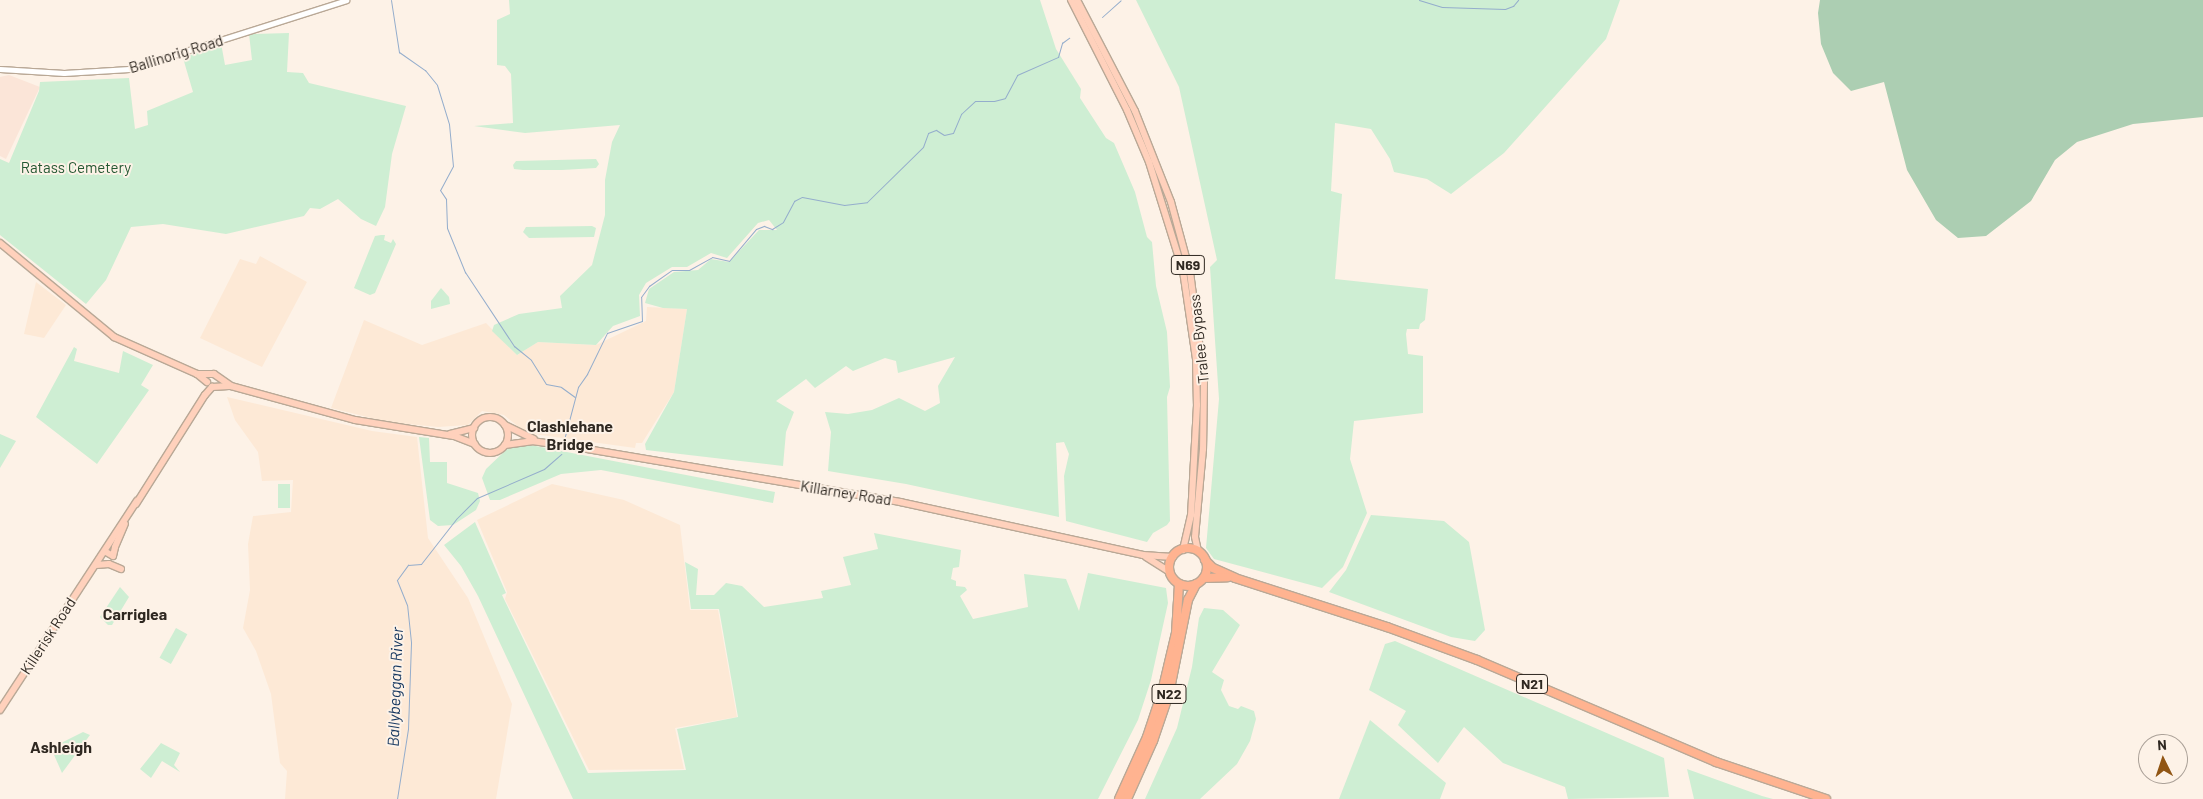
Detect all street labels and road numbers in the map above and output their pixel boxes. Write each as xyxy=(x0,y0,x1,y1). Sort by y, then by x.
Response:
street label: Ballinorig Road xyxy=(127,31,225,77)
road number: N69 xyxy=(1170,254,1206,276)
street label: Tralee Bypass xyxy=(1185,293,1213,385)
street label: Killarney Road xyxy=(799,477,893,509)
street label: Killerisk Road xyxy=(16,594,80,678)
road number: N21 xyxy=(1516,672,1548,696)
road number: N22 xyxy=(1152,682,1186,706)

